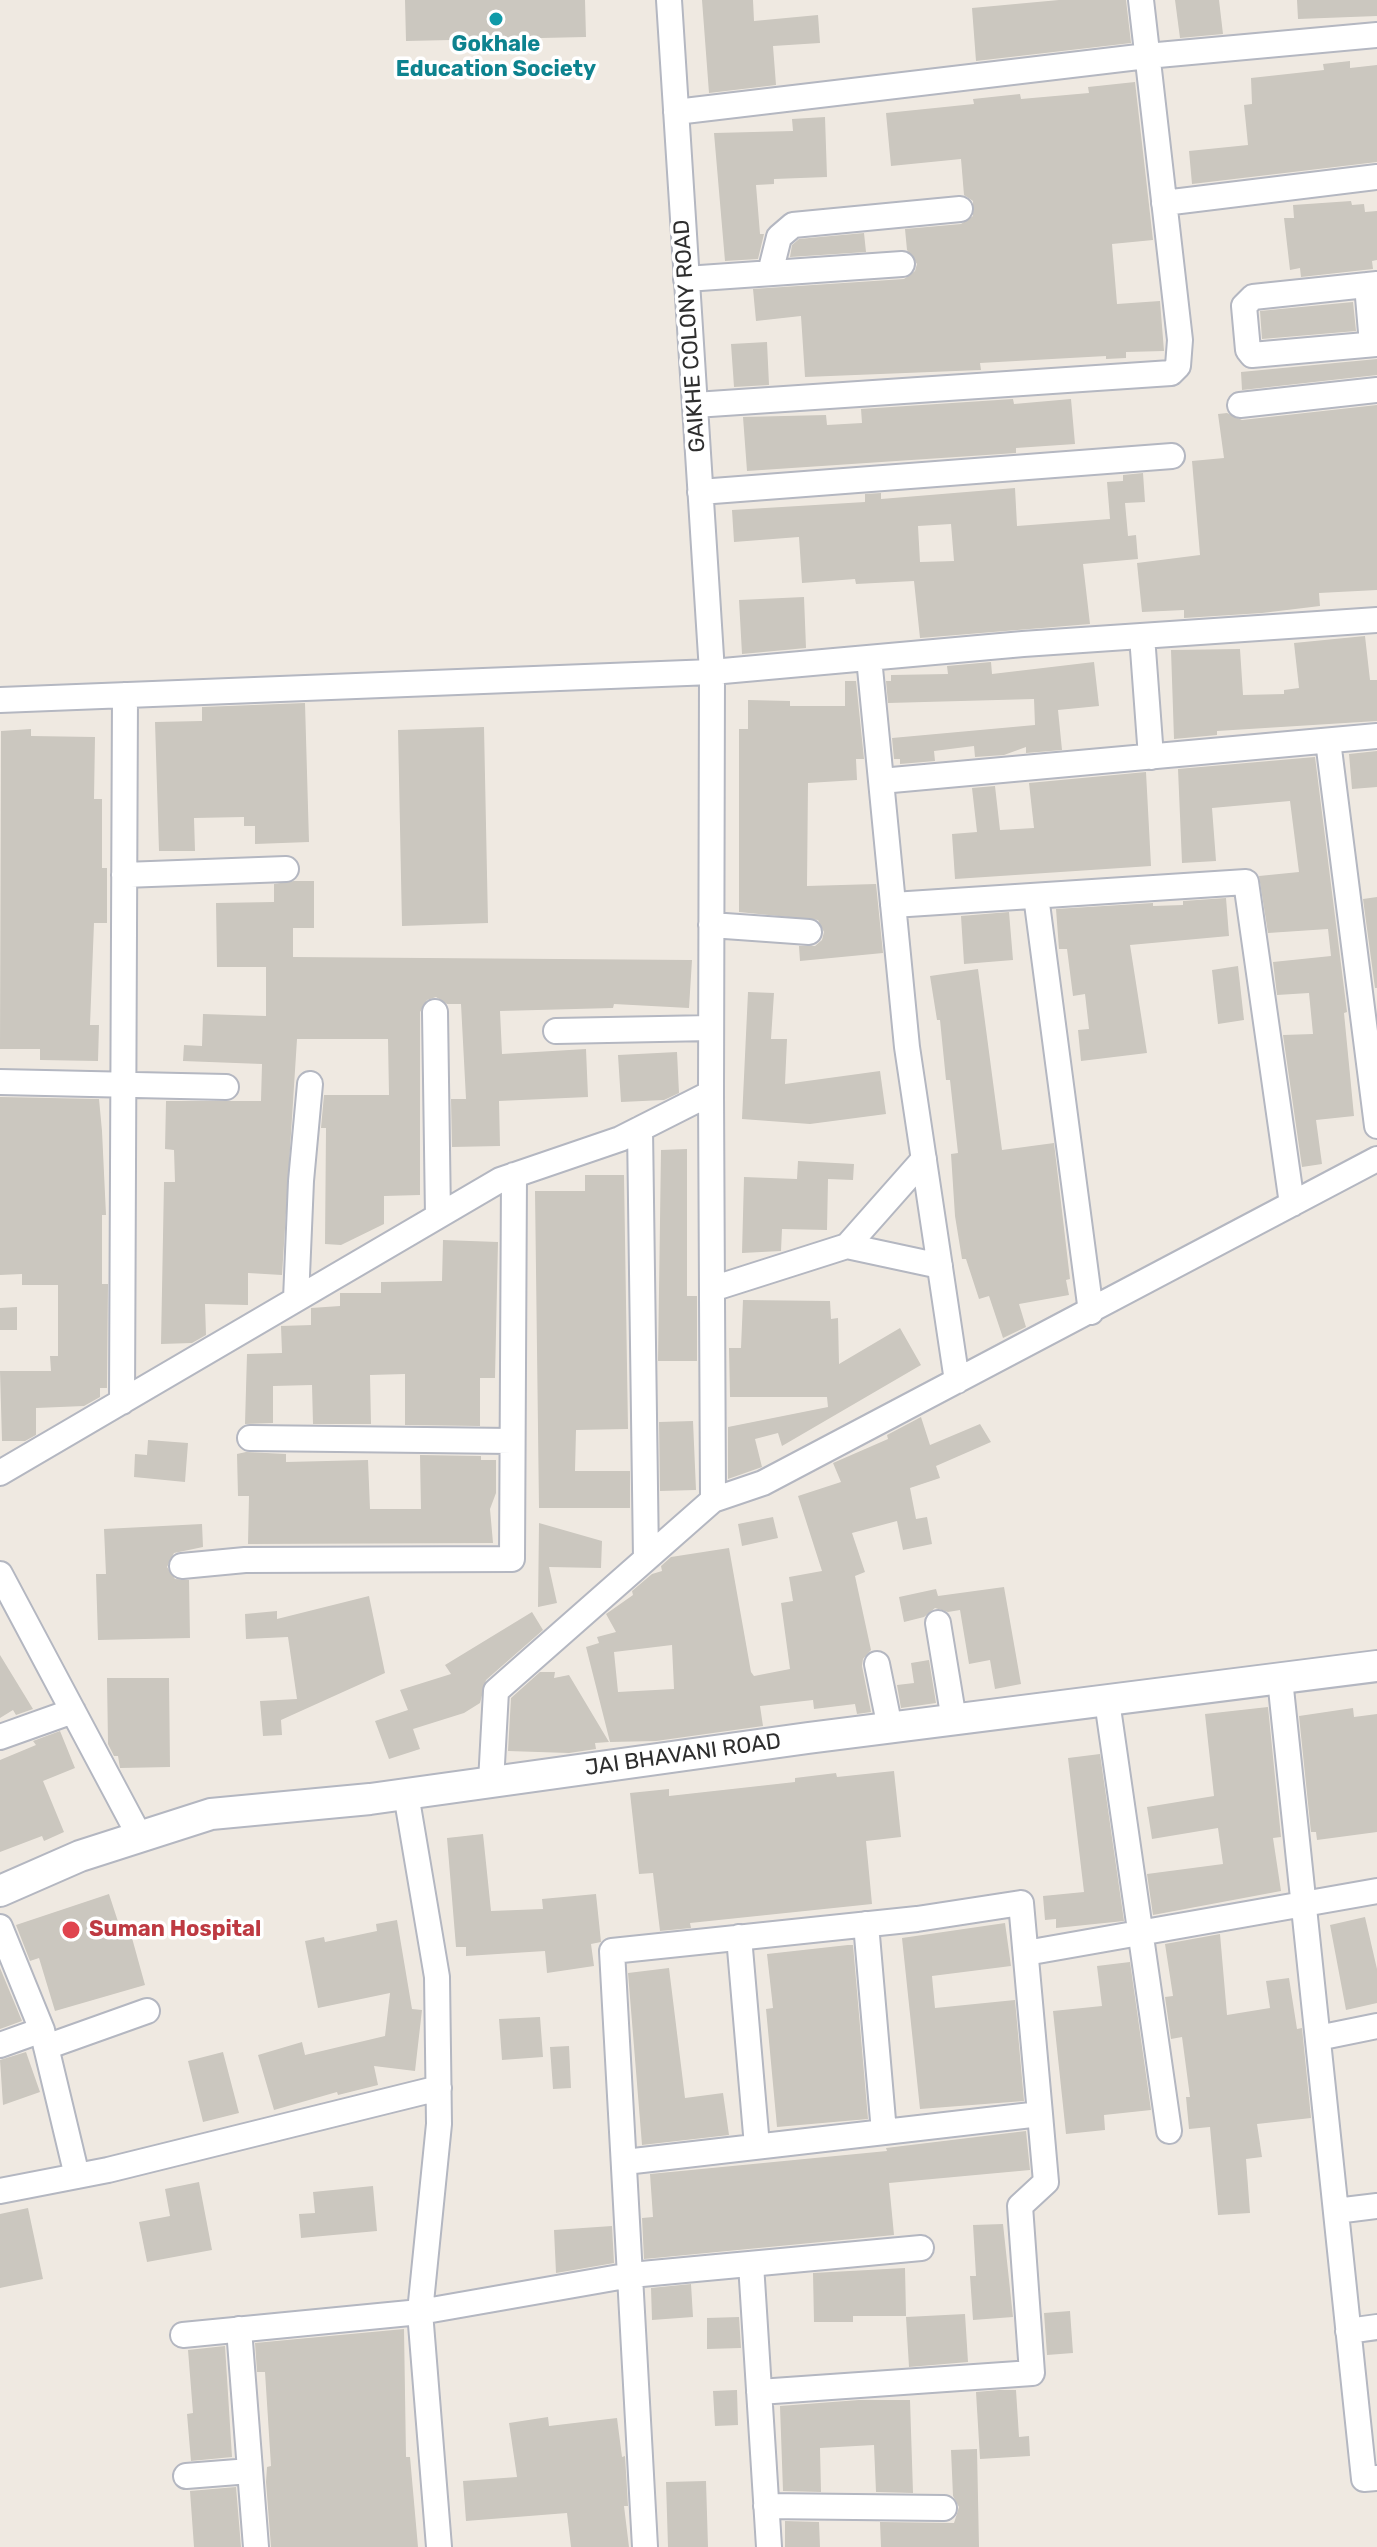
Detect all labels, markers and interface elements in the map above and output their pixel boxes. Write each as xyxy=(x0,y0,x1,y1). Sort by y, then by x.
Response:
marker: Gokhale Education Society xyxy=(487,10,505,28)
place label: Gokhale Education Society xyxy=(396,32,596,84)
street label: GAIKHE COLONY ROAD xyxy=(669,219,711,453)
street label: JAI BHAVANI ROAD xyxy=(583,1728,783,1782)
place label: Suman Hospital xyxy=(89,1917,261,1943)
marker: Suman Hospital xyxy=(60,1919,82,1941)

